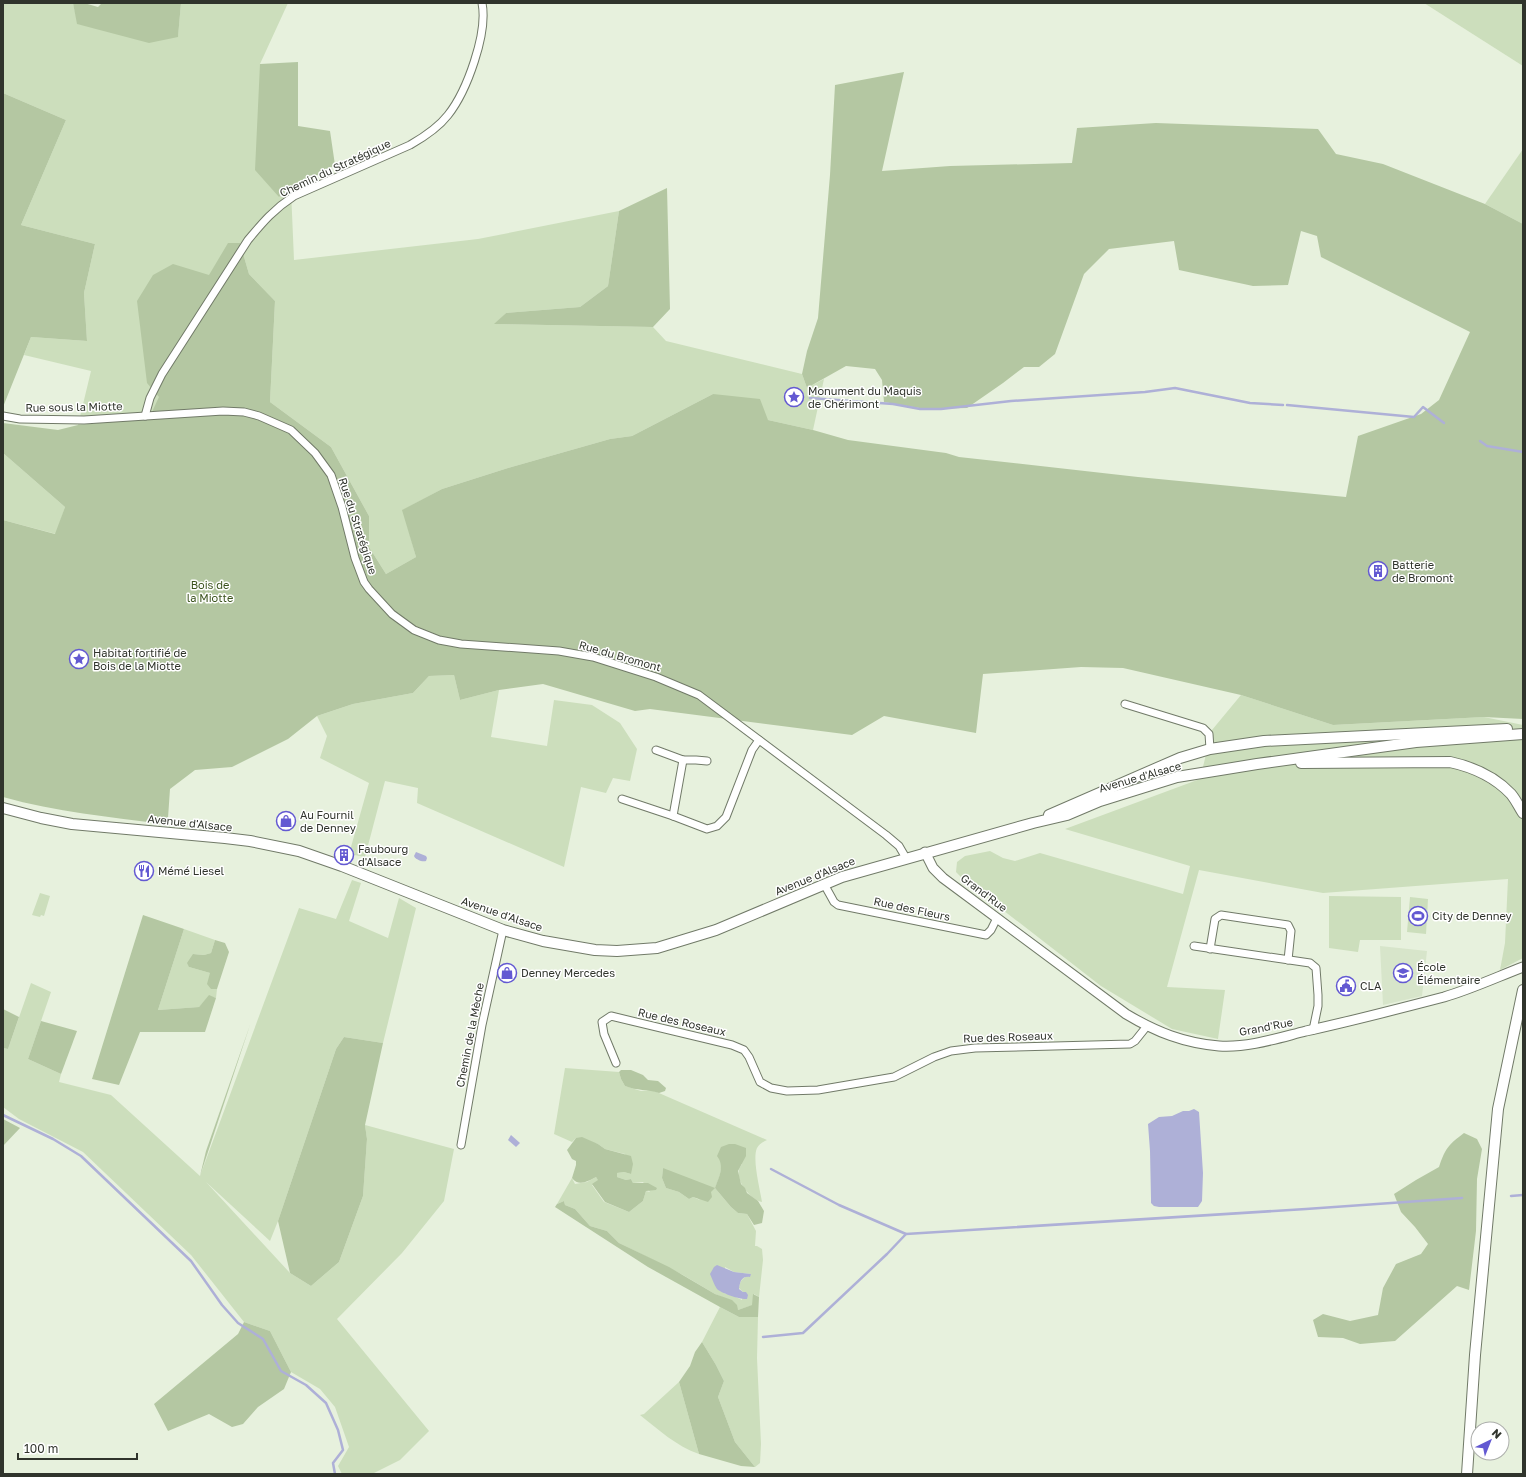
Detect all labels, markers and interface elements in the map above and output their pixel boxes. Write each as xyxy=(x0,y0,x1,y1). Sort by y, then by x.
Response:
street label: Chemin du Stratégique xyxy=(277,136,392,199)
place label: Monument du Maquis de Chérimont xyxy=(808,384,922,410)
place icon: Monument du Maquis de Chérimont xyxy=(783,386,805,408)
street label: Rue sous la Miotte xyxy=(25,399,123,414)
street label: Rue du Stratégique xyxy=(337,476,380,576)
place label: Batterie de Bromont xyxy=(1392,558,1453,584)
building icon: Batterie de Bromont xyxy=(1367,560,1389,582)
park label: Bois de la Miotte xyxy=(187,578,233,604)
street label: Rue du Bromont xyxy=(578,638,663,673)
place label: Habitat fortifié de Bois de la Miotte xyxy=(93,646,187,672)
place icon: Habitat fortifié de Bois de la Miotte xyxy=(68,648,90,670)
street label: Avenue d'Alsace xyxy=(1097,759,1182,794)
place label: Au Fournil de Denney xyxy=(300,808,356,834)
shop icon: Au Fournil de Denney xyxy=(275,810,297,832)
street label: Avenue d'Alsace xyxy=(147,812,233,833)
place label: Faubourg d'Alsace xyxy=(358,842,408,868)
building icon: Faubourg d'Alsace xyxy=(333,844,355,866)
street label: Avenue d'Alsace xyxy=(773,854,857,897)
restaurant icon: Mémé Liesel xyxy=(133,860,155,882)
place label: Mémé Liesel xyxy=(158,864,225,877)
street label: Grand'Rue xyxy=(959,871,1010,914)
street label: Avenue d'Alsace xyxy=(460,894,544,934)
street label: Rue des Fleurs xyxy=(873,894,952,923)
sports icon: City de Denney xyxy=(1407,905,1429,927)
place label: City de Denney xyxy=(1432,909,1512,922)
place label: École Élémentaire xyxy=(1417,960,1480,986)
shop icon: Denney Mercedes xyxy=(496,962,518,984)
school or university icon: École Élémentaire xyxy=(1392,962,1414,984)
place label: Denney Mercedes xyxy=(521,966,615,979)
public building icon: CLA xyxy=(1335,975,1357,997)
place label: CLA xyxy=(1360,979,1382,992)
street label: Chemin de la Mèche xyxy=(453,982,486,1088)
street label: Rue des Roseaux xyxy=(637,1005,727,1038)
street label: Grand'Rue xyxy=(1238,1015,1294,1038)
street label: Rue des Roseaux xyxy=(963,1028,1053,1045)
north arrow xyxy=(1470,1421,1510,1461)
text: N xyxy=(1490,1426,1505,1441)
scale bar xyxy=(18,1435,137,1461)
text: 100 m xyxy=(24,1441,58,1456)

